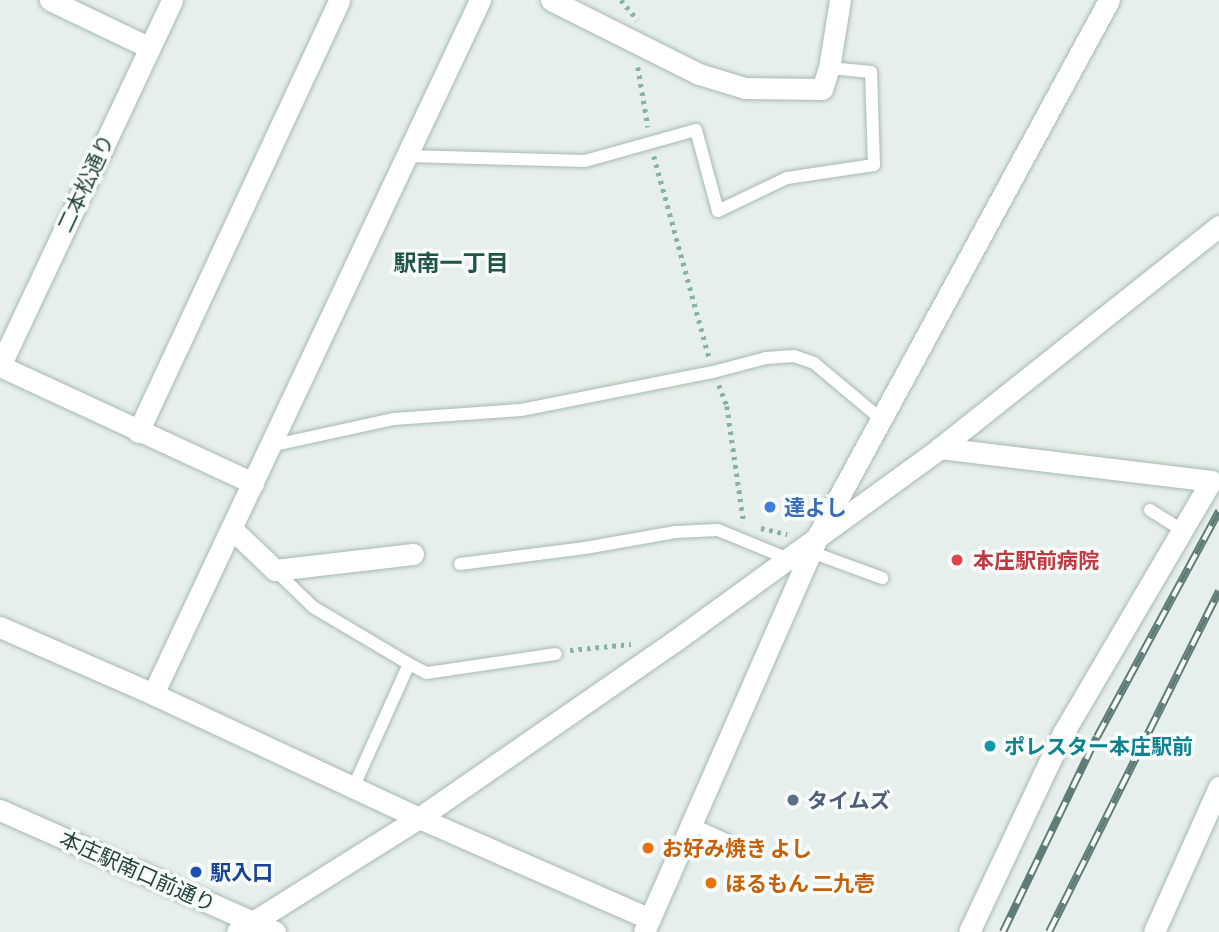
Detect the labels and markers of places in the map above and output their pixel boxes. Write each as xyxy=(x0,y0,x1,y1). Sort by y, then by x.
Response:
place label: 達よし xyxy=(784,494,847,520)
marker: 達よし xyxy=(762,499,778,515)
place label: 本庄駅前病院 xyxy=(973,547,1099,573)
marker: 本庄駅前病院 xyxy=(947,550,967,570)
place label: ポレスター本庄駅前 xyxy=(1004,733,1193,759)
marker: ポレスター本庄駅前 xyxy=(982,738,998,754)
place label: タイムズ xyxy=(807,787,891,813)
marker: タイムズ xyxy=(785,792,801,808)
place label: お好み焼き よし xyxy=(662,835,812,861)
marker: お好み焼き よし xyxy=(640,840,656,856)
place label: 駅入口 xyxy=(210,859,273,885)
marker: 駅入口 xyxy=(188,864,204,880)
place label: ほるもん 二九壱 xyxy=(725,870,875,896)
marker: ほるもん 二九壱 xyxy=(703,875,719,891)

